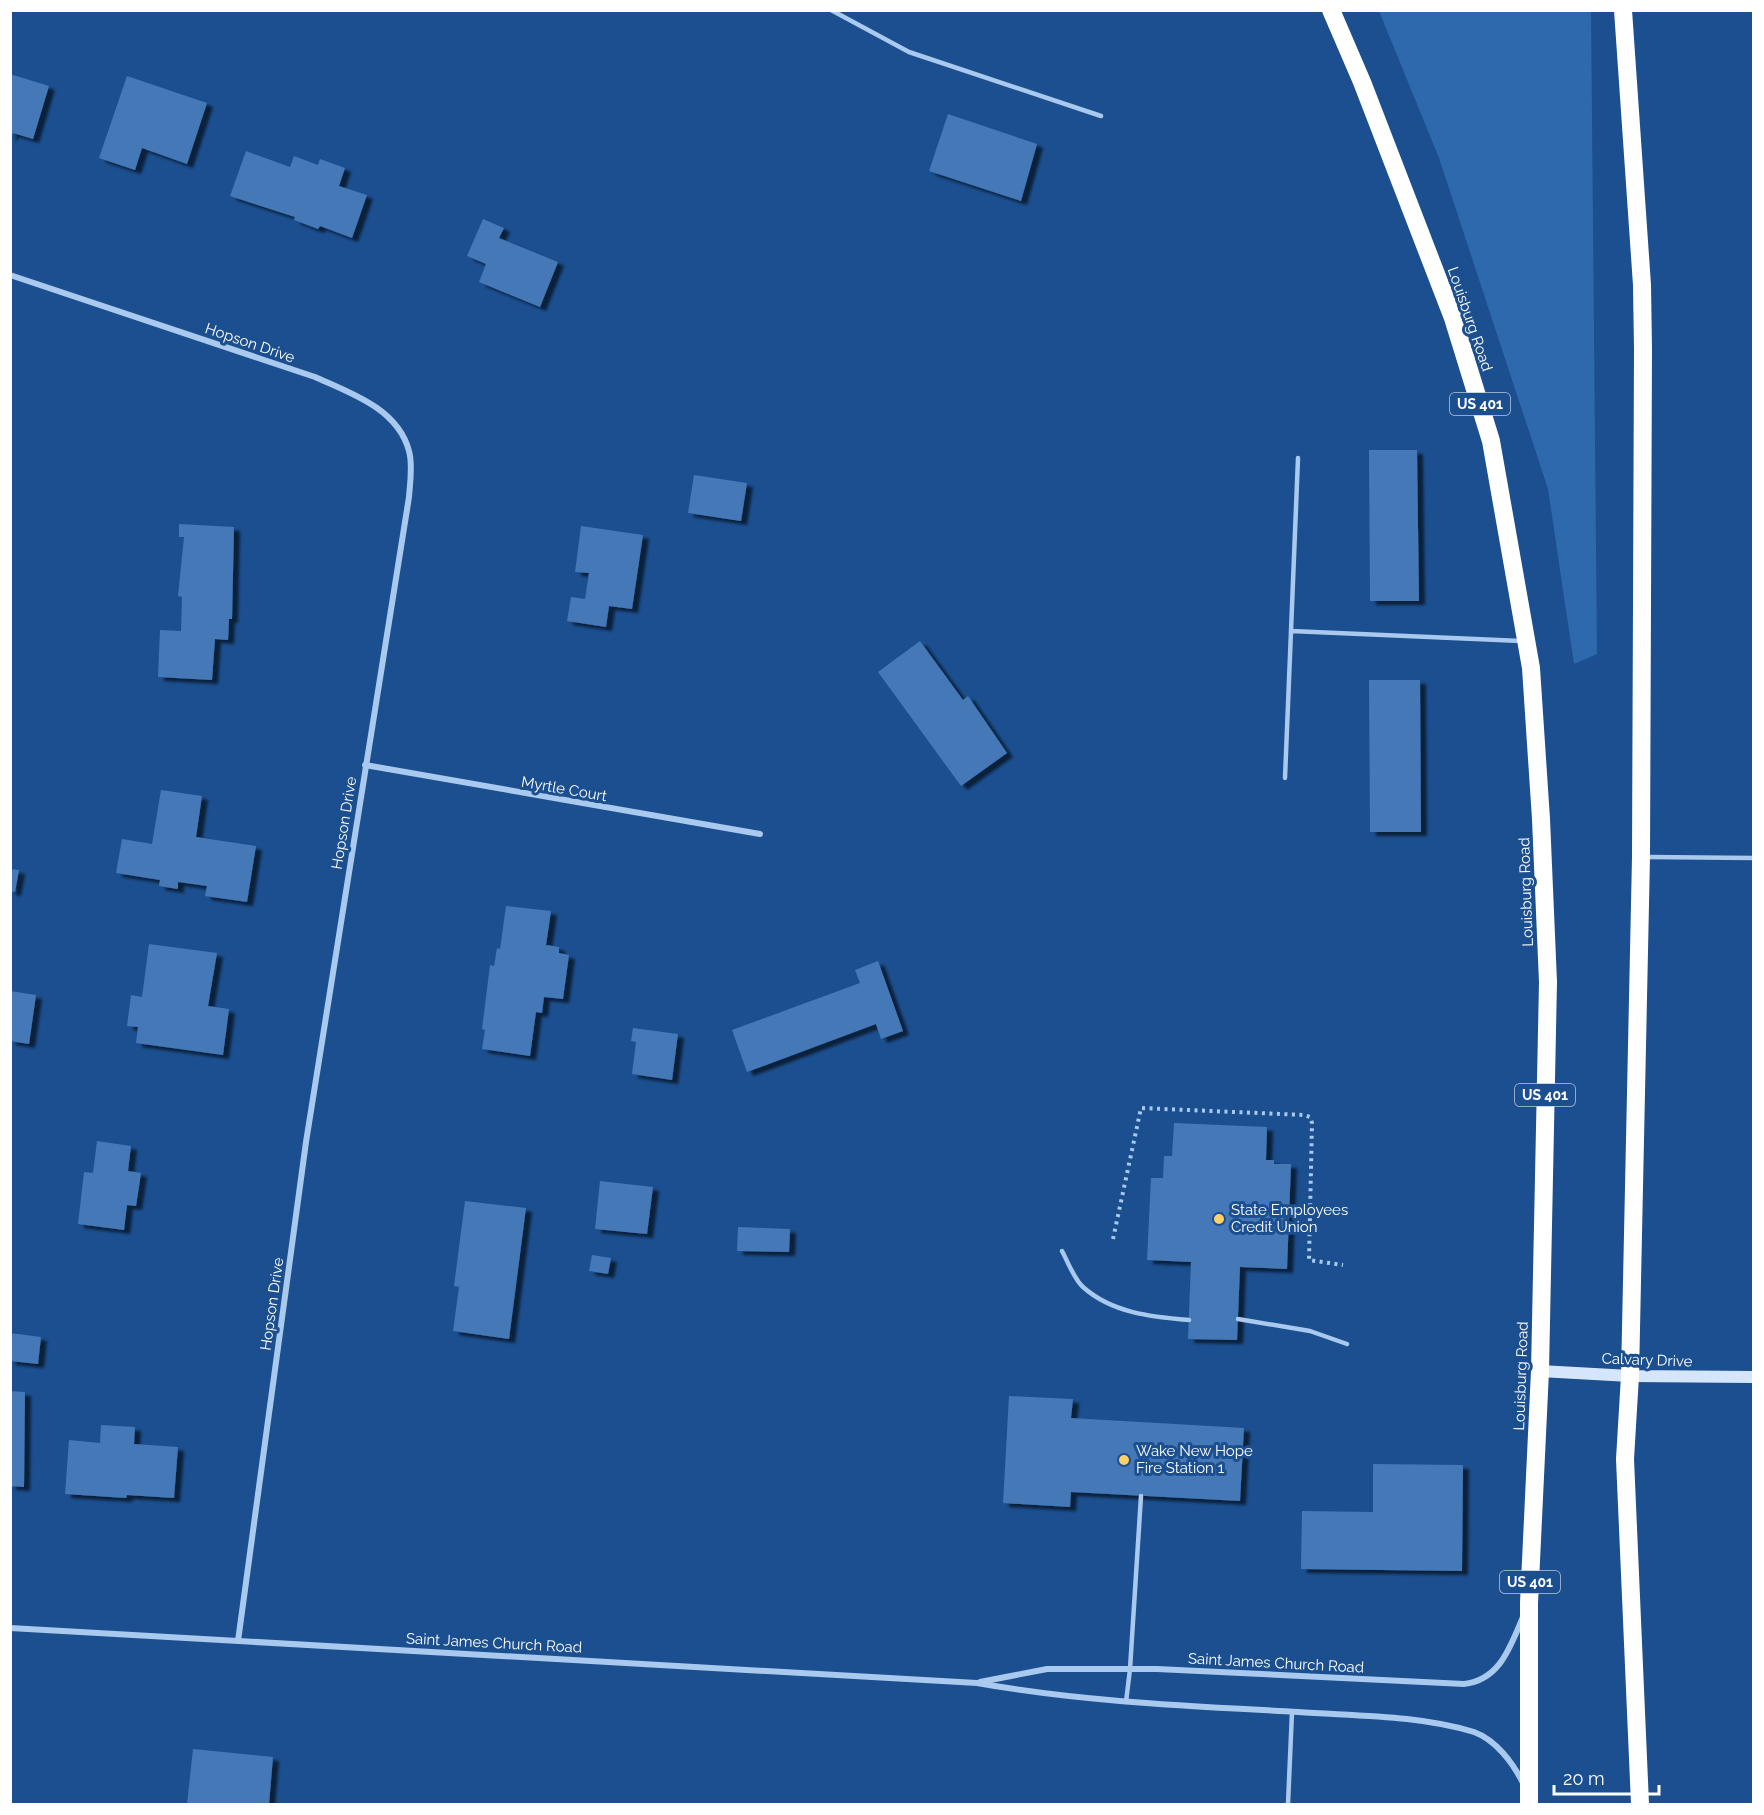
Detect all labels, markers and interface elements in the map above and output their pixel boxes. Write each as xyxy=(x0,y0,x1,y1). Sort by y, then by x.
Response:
street label: Louisburg Road xyxy=(1444,264,1496,374)
street label: Hopson Drive xyxy=(203,319,297,367)
road number: US 401 xyxy=(1450,393,1510,415)
street label: Myrtle Court xyxy=(520,773,608,805)
street label: Hopson Drive xyxy=(328,775,360,871)
street label: Louisburg Road xyxy=(1515,837,1537,947)
road number: US 401 xyxy=(1515,1084,1575,1106)
place label: State Employees Credit Union xyxy=(1231,1201,1348,1236)
marker: State Employees Credit Union xyxy=(1212,1212,1226,1226)
street label: Hopson Drive xyxy=(257,1256,287,1352)
street label: Louisburg Road xyxy=(1510,1321,1532,1431)
street label: Calvary Drive xyxy=(1601,1349,1693,1371)
place label: Wake New Hope Fire Station 1 xyxy=(1136,1442,1253,1477)
marker: Wake New Hope Fire Station 1 xyxy=(1117,1453,1131,1467)
road number: US 401 xyxy=(1500,1571,1560,1593)
street label: Saint James Church Road xyxy=(405,1629,583,1657)
street label: Saint James Church Road xyxy=(1187,1649,1365,1677)
scale bar xyxy=(1554,1758,1659,1796)
text: 20 m xyxy=(1563,1768,1605,1789)

